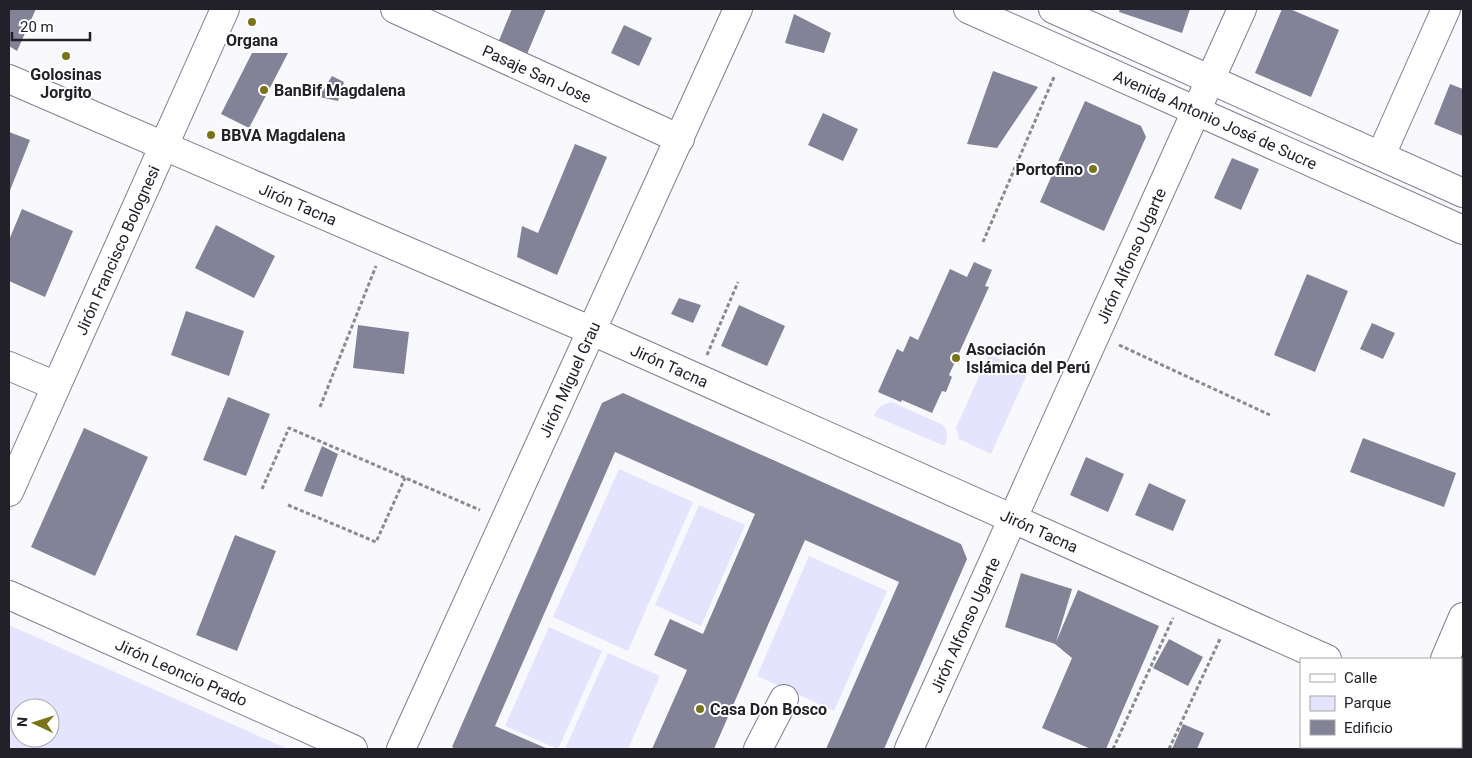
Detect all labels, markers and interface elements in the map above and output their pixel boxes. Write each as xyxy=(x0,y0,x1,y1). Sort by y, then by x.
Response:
scale bar xyxy=(12,10,90,42)
marker: Organa xyxy=(246,16,258,28)
text: 20 m xyxy=(20,18,54,36)
place label: Organa xyxy=(226,31,278,50)
street label: Pasaje San Jose xyxy=(479,41,594,107)
marker: Golosinas Jorgito xyxy=(60,50,72,62)
place label: Golosinas Jorgito xyxy=(30,65,102,102)
street label: Avenida Antonio José de Sucre xyxy=(1111,66,1320,174)
place label: BanBif Magdalena xyxy=(274,81,406,100)
marker: BanBif Magdalena xyxy=(258,84,270,96)
place label: BBVA Magdalena xyxy=(221,126,346,145)
marker: BBVA Magdalena xyxy=(205,129,217,141)
place label: Portofino xyxy=(1016,160,1083,179)
street label: Jirón Francisco Bolognesi xyxy=(71,163,164,338)
marker: Portofino xyxy=(1087,163,1099,175)
street label: Jirón Tacna xyxy=(256,179,340,230)
street label: Jirón Alfonso Ugarte xyxy=(1093,185,1170,327)
street label: Jirón Miguel Grau xyxy=(535,319,604,441)
street label: Jirón Tacna xyxy=(628,340,711,392)
place label: Asociación Islámica del Perú xyxy=(966,340,1090,377)
marker: Asociación Islámica del Perú xyxy=(950,352,962,364)
street label: Jirón Tacna xyxy=(997,506,1081,557)
street label: Jirón Alfonso Ugarte xyxy=(926,554,1004,696)
street label: Jirón Leoncio Prado xyxy=(112,635,250,710)
legend xyxy=(1300,658,1462,748)
text: Calle xyxy=(1344,669,1377,687)
text: Parque xyxy=(1344,694,1391,712)
north arrow xyxy=(10,698,60,748)
place label: Casa Don Bosco xyxy=(710,700,827,719)
marker: Casa Don Bosco xyxy=(694,703,706,715)
text: N xyxy=(14,717,30,728)
text: Edificio xyxy=(1344,719,1393,737)

